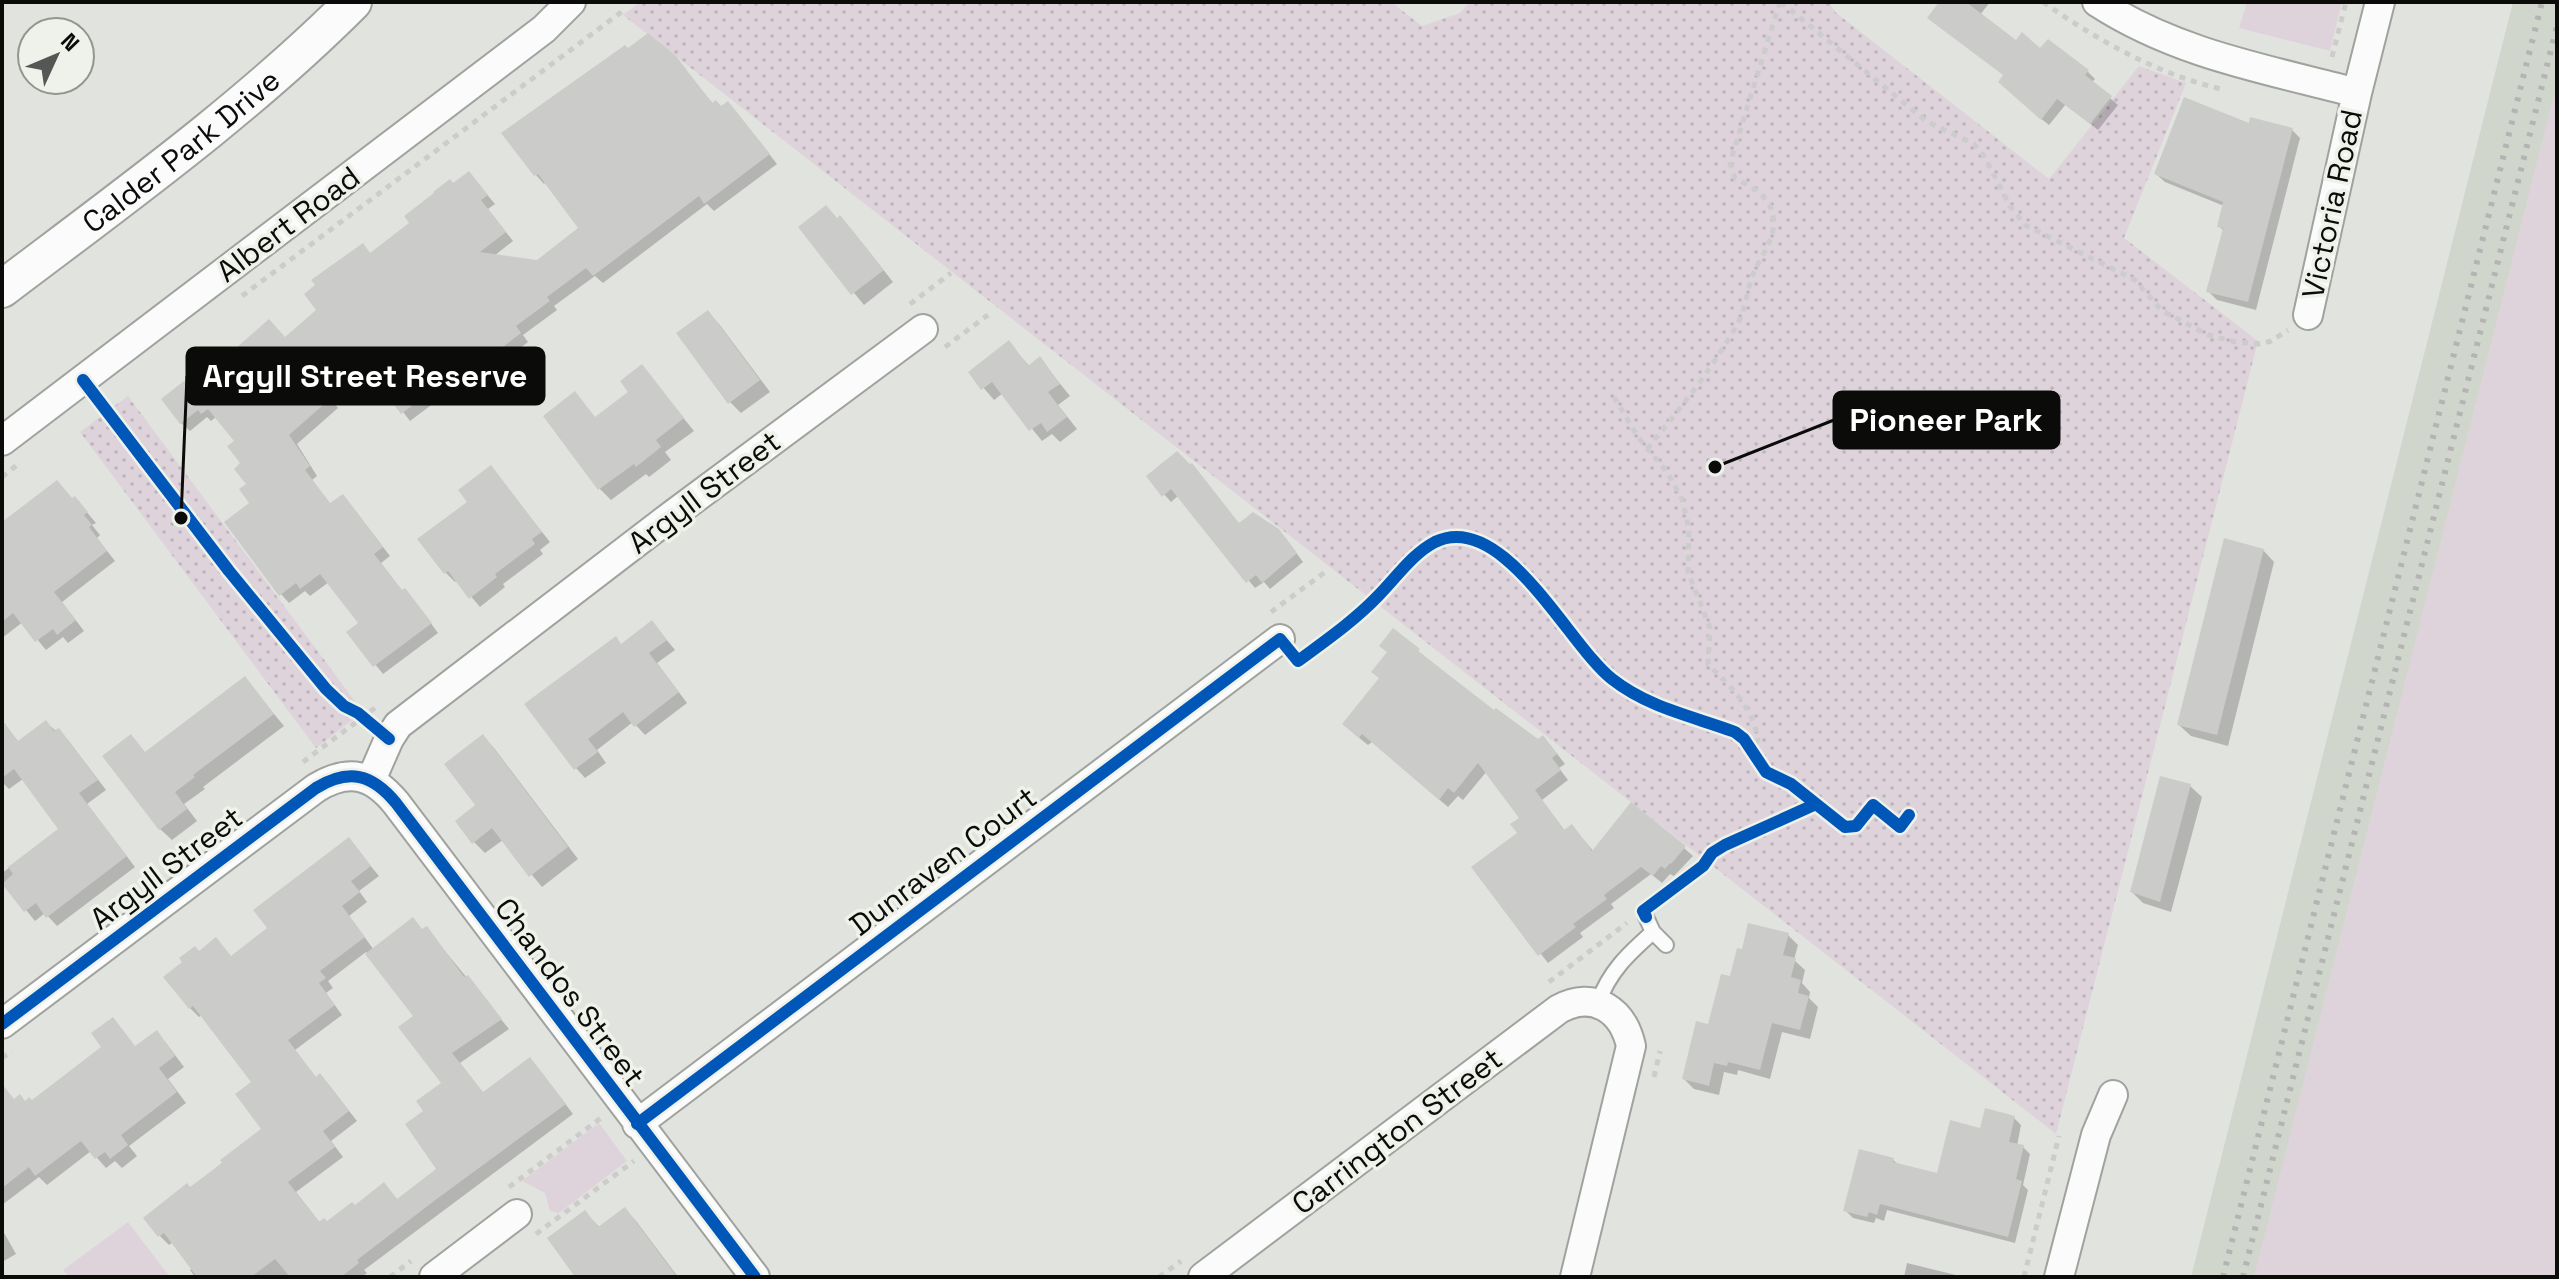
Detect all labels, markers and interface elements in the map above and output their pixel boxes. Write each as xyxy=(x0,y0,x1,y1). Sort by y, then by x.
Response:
north arrow xyxy=(16,16,96,96)
text: N xyxy=(55,27,86,57)
street label: Calder Park Drive xyxy=(74,60,288,241)
street label: Victoria Road xyxy=(2293,106,2371,302)
street label: Albert Road xyxy=(208,157,368,291)
callout: Argyll Street Reserve xyxy=(187,348,544,404)
text: Argyll Street Reserve xyxy=(202,356,528,396)
callout: Pioneer Park xyxy=(1834,392,2059,448)
text: Pioneer Park xyxy=(1849,400,2043,440)
street label: Argyll Street xyxy=(620,422,788,562)
street label: Dunraven Court xyxy=(842,778,1044,944)
street label: Argyll Street xyxy=(82,798,250,938)
street label: Chandos Street xyxy=(486,890,654,1094)
street label: Carrington Street xyxy=(1284,1039,1510,1223)

